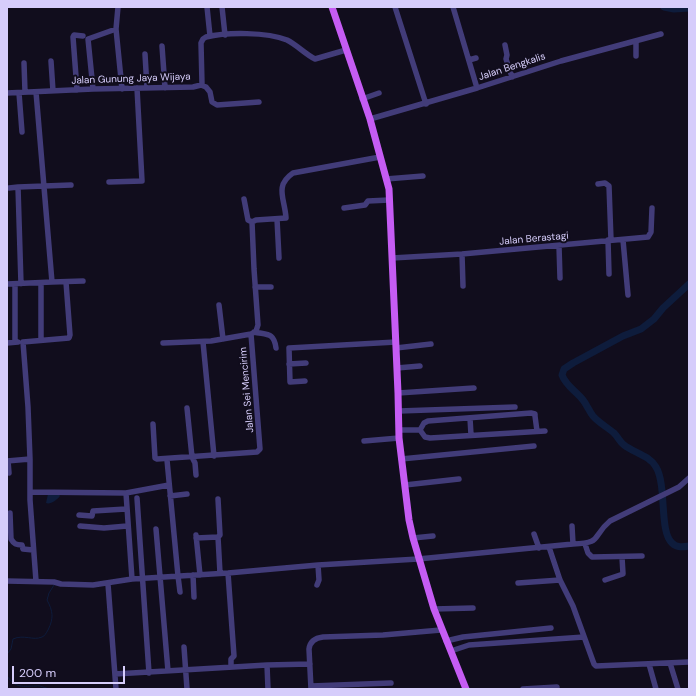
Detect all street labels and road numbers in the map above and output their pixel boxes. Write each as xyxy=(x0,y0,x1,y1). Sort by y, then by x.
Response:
street label: Jalan Bengkalis xyxy=(477,51,547,83)
street label: Jalan Gunung Jaya Wijaya xyxy=(71,71,191,87)
street label: Jalan Berastagi xyxy=(499,230,569,248)
street label: Jalan Sei Mencirim xyxy=(237,347,257,433)

